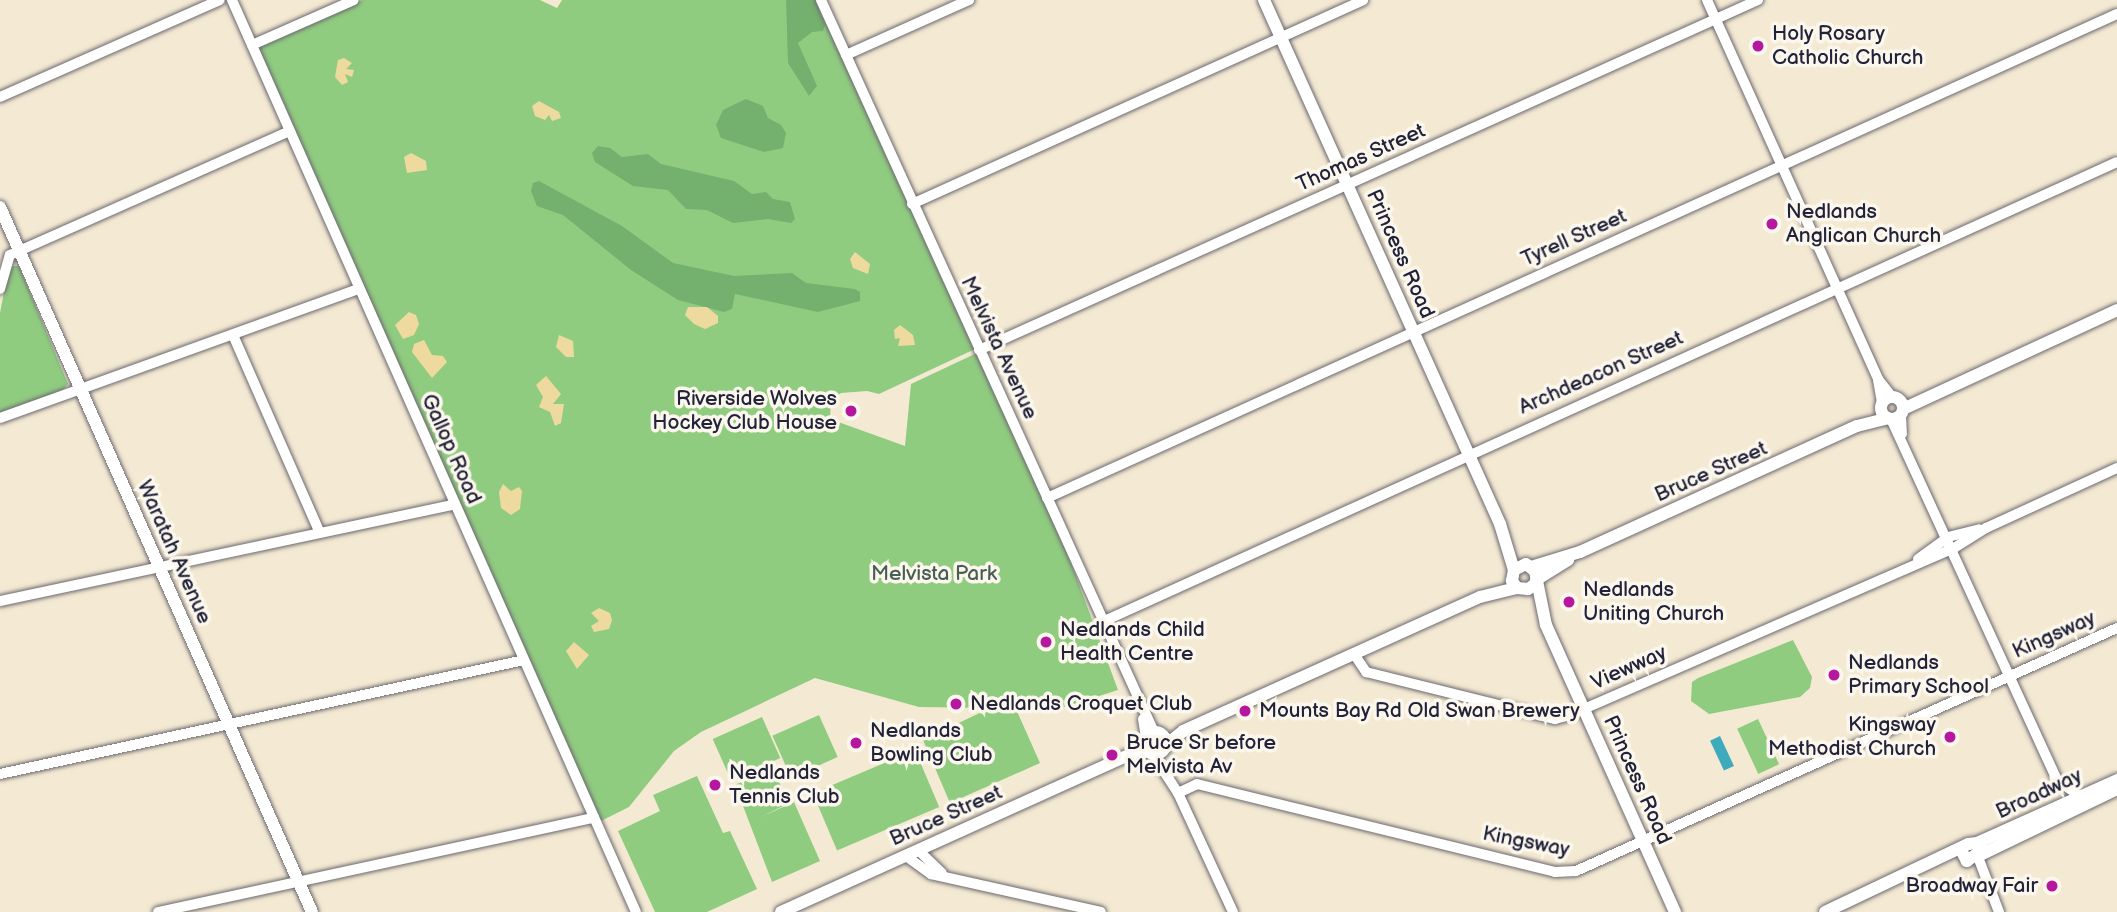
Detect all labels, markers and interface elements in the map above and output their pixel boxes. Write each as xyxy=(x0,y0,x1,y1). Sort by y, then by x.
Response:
place label: Holy Rosary Catholic Church xyxy=(1772,21,1923,71)
marker: Holy Rosary Catholic Church xyxy=(1750,38,1766,54)
street label: Thomas Street xyxy=(1293,118,1429,198)
street label: Princess Road xyxy=(1360,186,1440,322)
place label: Nedlands Anglican Church xyxy=(1786,199,1941,249)
street label: Tyrell Street xyxy=(1517,204,1631,272)
marker: Nedlands Anglican Church xyxy=(1764,216,1780,232)
street label: Melvista Avenue xyxy=(955,273,1043,423)
street label: Archdeacon Street xyxy=(1515,325,1687,421)
place label: Riverside Wolves Hockey Club House xyxy=(651,386,837,436)
street label: Gallop Road xyxy=(416,390,486,508)
marker: Riverside Wolves Hockey Club House xyxy=(843,403,859,419)
street label: Bruce Street xyxy=(1651,436,1771,508)
street label: Waratah Avenue xyxy=(131,476,217,628)
park label: Melvista Park xyxy=(871,561,997,587)
place label: Nedlands Uniting Church xyxy=(1583,577,1724,627)
marker: Nedlands Uniting Church xyxy=(1561,594,1577,610)
street label: Kingsway xyxy=(2009,606,2099,664)
place label: Nedlands Child Health Centre xyxy=(1060,617,1205,667)
marker: Nedlands Child Health Centre xyxy=(1038,634,1054,650)
street label: Viewway xyxy=(1587,640,1671,696)
place label: Nedlands Primary School xyxy=(1848,650,1991,700)
marker: Nedlands Primary School xyxy=(1826,667,1842,683)
place label: Nedlands Croquet Club xyxy=(970,691,1192,717)
marker: Nedlands Croquet Club xyxy=(948,696,964,712)
place label: Mounts Bay Rd Old Swan Brewery xyxy=(1259,698,1582,724)
marker: Mounts Bay Rd Old Swan Brewery xyxy=(1237,703,1253,719)
street label: Princess Road xyxy=(1597,712,1677,848)
place label: Kingsway Methodist Church xyxy=(1768,712,1936,762)
place label: Nedlands Bowling Club xyxy=(870,718,993,768)
marker: Kingsway Methodist Church xyxy=(1942,729,1958,745)
place label: Bruce Sr before Melvista Av xyxy=(1126,730,1276,780)
marker: Nedlands Bowling Club xyxy=(848,735,864,751)
marker: Bruce Sr before Melvista Av xyxy=(1104,747,1120,763)
place label: Nedlands Tennis Club xyxy=(729,760,840,810)
street label: Broadway xyxy=(1992,763,2086,825)
marker: Nedlands Tennis Club xyxy=(707,777,723,793)
street label: Bruce Street xyxy=(886,780,1006,852)
street label: Kingsway xyxy=(1480,821,1572,863)
place label: Broadway Fair xyxy=(1904,873,2038,899)
marker: Broadway Fair xyxy=(2044,878,2060,894)

